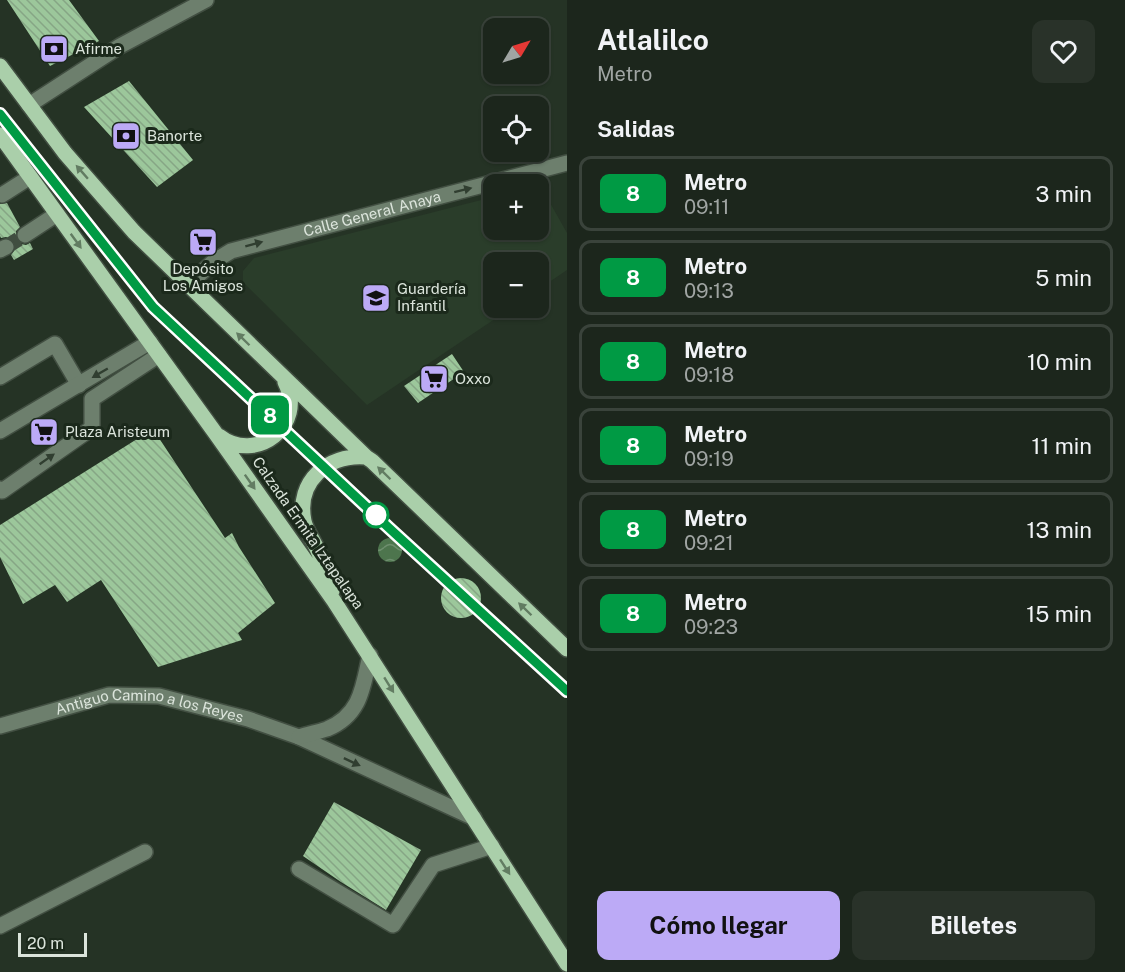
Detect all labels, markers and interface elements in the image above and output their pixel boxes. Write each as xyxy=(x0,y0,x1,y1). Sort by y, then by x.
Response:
north arrow xyxy=(483,18,549,84)
map controls xyxy=(483,18,549,318)
button: heart xyxy=(1032,20,1095,83)
text: Atlalilco xyxy=(597,23,709,56)
bank icon: Afirme xyxy=(38,33,70,65)
place label: Afirme xyxy=(75,40,122,57)
text: Metro xyxy=(597,62,652,86)
button: locate xyxy=(483,96,549,162)
text: Salidas xyxy=(597,116,675,142)
bank icon: Banorte xyxy=(110,120,142,152)
place label: Banorte xyxy=(147,127,202,144)
one-way arrow xyxy=(76,165,89,180)
text: Metro xyxy=(684,169,747,195)
button: + xyxy=(483,174,549,240)
text: 8 xyxy=(626,181,640,206)
text: 3 min xyxy=(1035,181,1092,207)
one-way arrow xyxy=(454,185,472,194)
street label: Calle General Anaya xyxy=(302,187,443,240)
text: 09:11 xyxy=(684,195,729,219)
supermarket icon: Depósito Los Amigos xyxy=(187,226,219,258)
one-way arrow xyxy=(70,232,82,248)
one-way arrow xyxy=(245,239,263,248)
button: − xyxy=(483,252,549,318)
text: Metro xyxy=(684,253,747,279)
place label: Depósito Los Amigos xyxy=(163,260,243,294)
text: 8 xyxy=(626,265,640,290)
text: 5 min xyxy=(1035,265,1092,291)
text: 09:13 xyxy=(684,279,734,303)
place label: Guardería Infantil xyxy=(397,280,466,314)
school or university icon: Guardería Infantil xyxy=(360,282,392,314)
one-way arrow xyxy=(236,333,251,346)
text: Metro xyxy=(684,337,747,363)
text: 8 xyxy=(626,349,640,374)
text: 10 min xyxy=(1027,349,1092,375)
supermarket icon: Oxxo xyxy=(418,363,450,395)
text: 09:18 xyxy=(684,363,734,387)
one-way arrow xyxy=(91,368,108,378)
place label: Oxxo xyxy=(455,370,491,387)
line badge: 8 xyxy=(250,396,290,434)
text: 8 xyxy=(263,403,277,428)
supermarket icon: Plaza Aristeum xyxy=(28,416,60,448)
text: Metro xyxy=(684,421,747,447)
place label: Plaza Aristeum xyxy=(65,423,170,440)
text: 8 xyxy=(626,433,640,458)
text: 11 min xyxy=(1031,433,1092,459)
text: 09:19 xyxy=(684,447,734,471)
street label: Calzada Ermita Iztapalapa xyxy=(249,453,367,612)
one-way arrow xyxy=(39,454,55,465)
one-way arrow xyxy=(378,467,392,481)
one-way arrow xyxy=(244,474,255,490)
unlabelled marker xyxy=(363,502,389,528)
text: Metro xyxy=(684,505,747,531)
text: 8 xyxy=(626,517,640,542)
text: 13 min xyxy=(1027,517,1092,543)
text: 09:21 xyxy=(684,531,734,555)
text: Metro xyxy=(684,589,747,615)
text: 8 xyxy=(626,601,640,626)
text: 15 min xyxy=(1026,601,1092,627)
one-way arrow xyxy=(518,602,532,616)
text: 09:23 xyxy=(684,615,738,639)
one-way arrow xyxy=(383,677,394,693)
street label: Antiguo Camino a los Reyes xyxy=(53,686,245,725)
one-way arrow xyxy=(344,757,362,767)
one-way arrow xyxy=(500,859,511,876)
button: Cómo llegar xyxy=(597,891,840,960)
button: Billetes xyxy=(852,891,1095,960)
scale bar xyxy=(18,930,87,958)
text: 20 m xyxy=(27,934,64,953)

